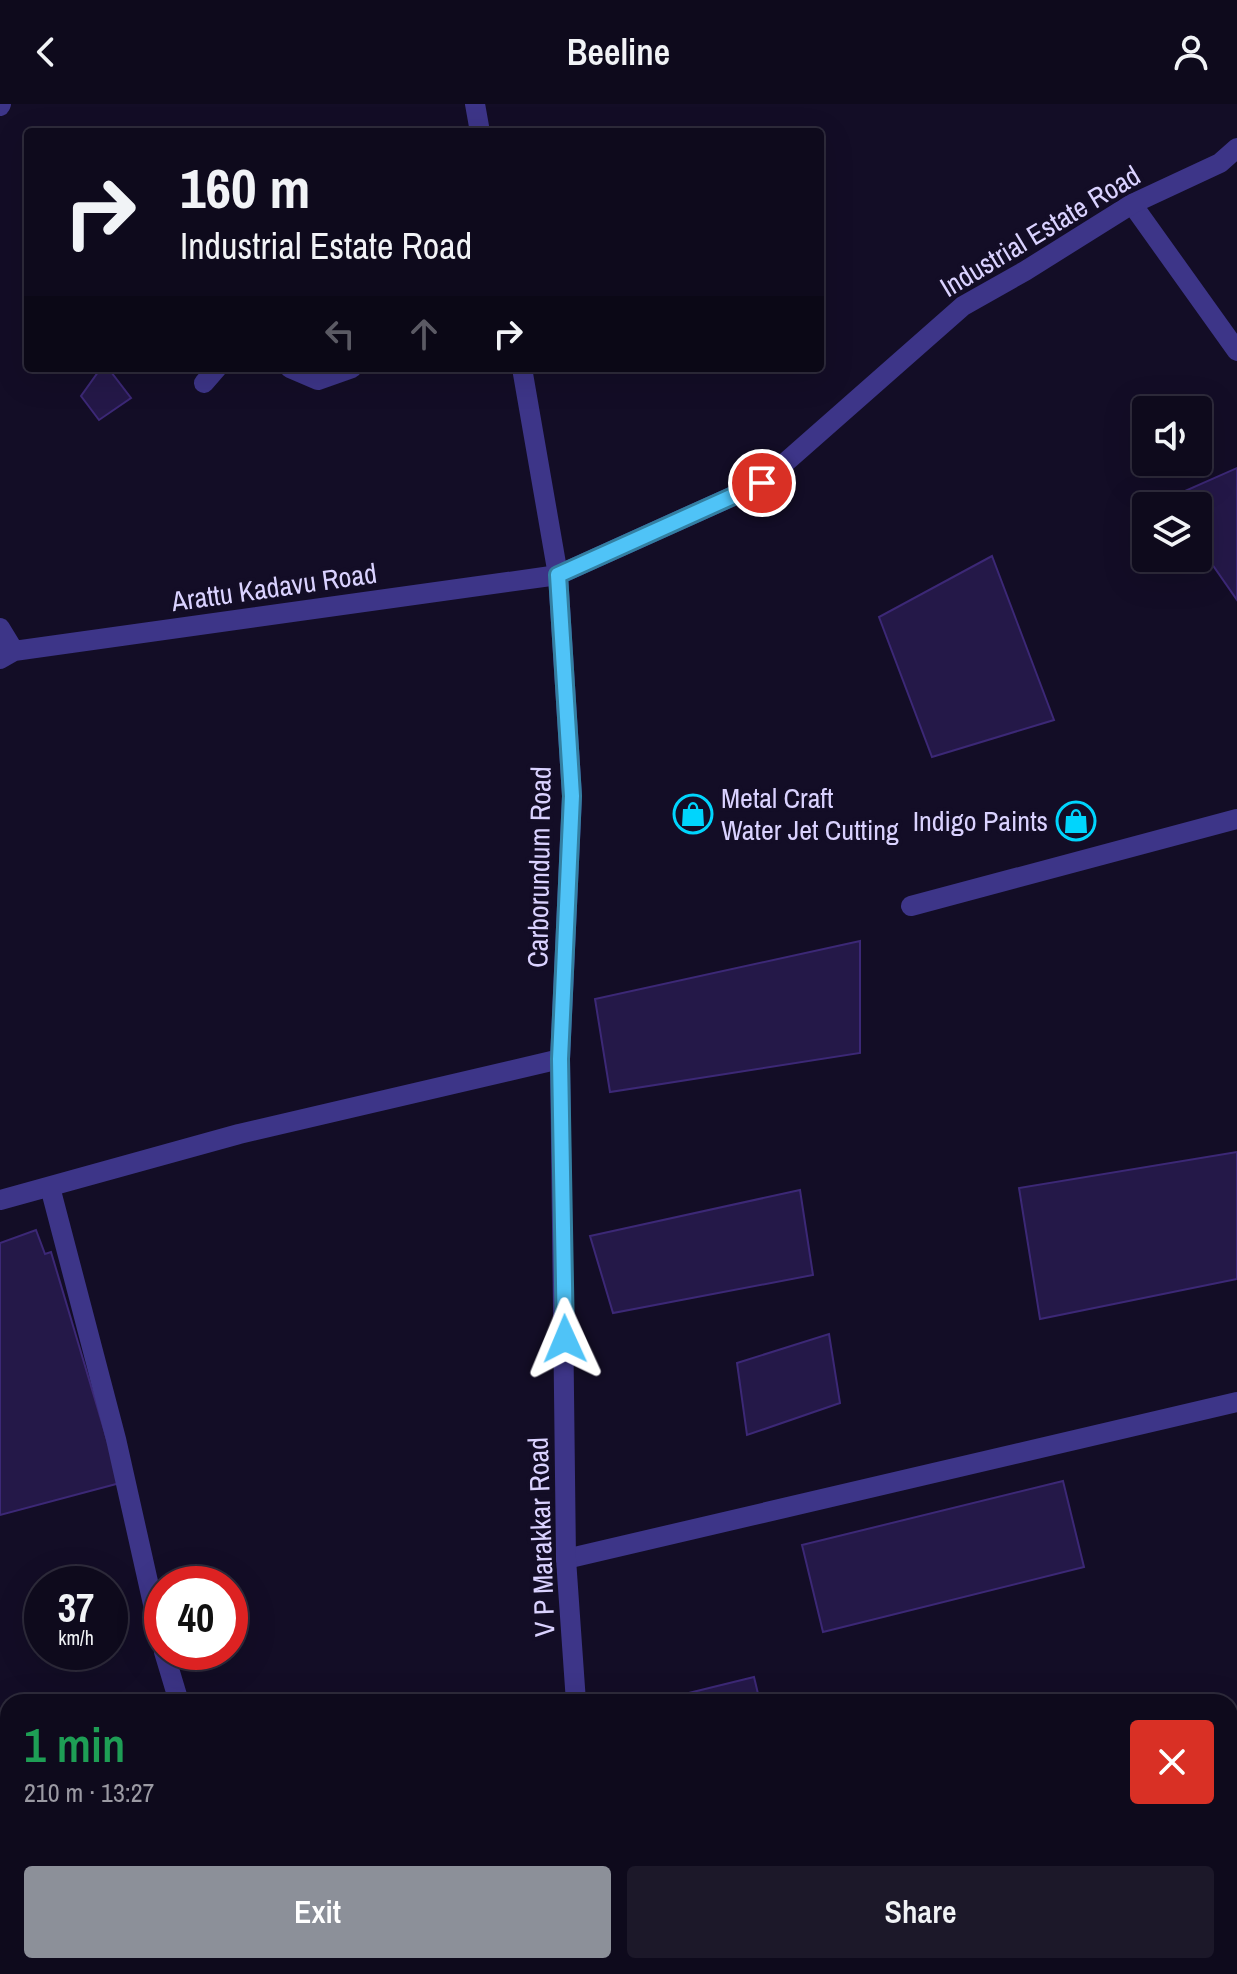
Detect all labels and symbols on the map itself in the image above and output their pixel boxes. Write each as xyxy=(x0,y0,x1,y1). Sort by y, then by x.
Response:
street label: Industrial Estate Road xyxy=(933,156,1147,306)
pin xyxy=(728,449,796,517)
street label: Arattu Kadavu Road xyxy=(168,554,379,620)
street label: Carborundum Road xyxy=(518,766,560,968)
place label: Metal Craft Water Jet Cutting xyxy=(721,779,899,849)
shop icon: Metal Craft Water Jet Cutting xyxy=(672,793,714,835)
shop icon: Indigo Paints xyxy=(1055,800,1097,842)
place label: Indigo Paints xyxy=(913,802,1048,840)
position arrow xyxy=(523,1297,607,1381)
street label: V P Marakkar Road xyxy=(519,1436,563,1638)
speed limit sign: 40 xyxy=(144,1566,248,1670)

